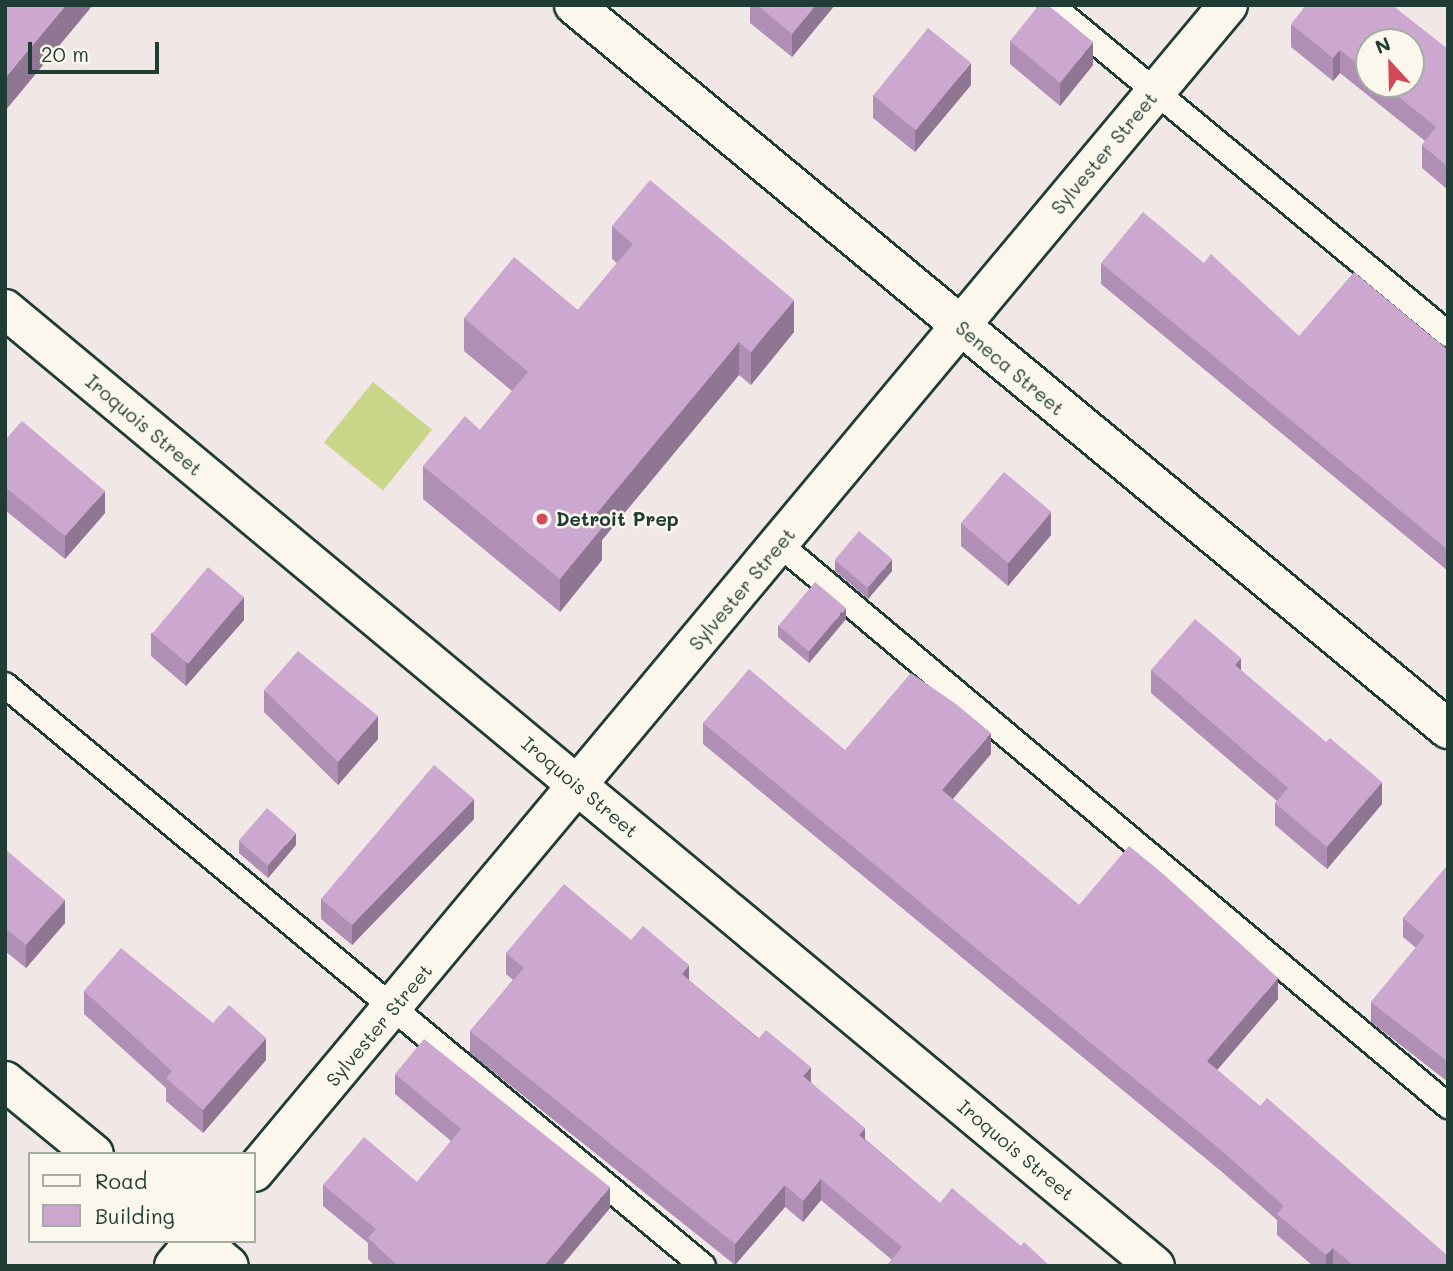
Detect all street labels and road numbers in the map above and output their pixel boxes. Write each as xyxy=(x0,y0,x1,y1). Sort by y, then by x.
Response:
street label: Sylvester Street xyxy=(1046,87,1162,219)
street label: Seneca Street xyxy=(951,316,1069,420)
street label: Iroquois Street xyxy=(81,370,207,480)
street label: Sylvester Street xyxy=(684,523,800,655)
street label: Iroquois Street xyxy=(517,732,643,842)
street label: Sylvester Street xyxy=(321,959,437,1091)
street label: Iroquois Street xyxy=(953,1095,1079,1205)

